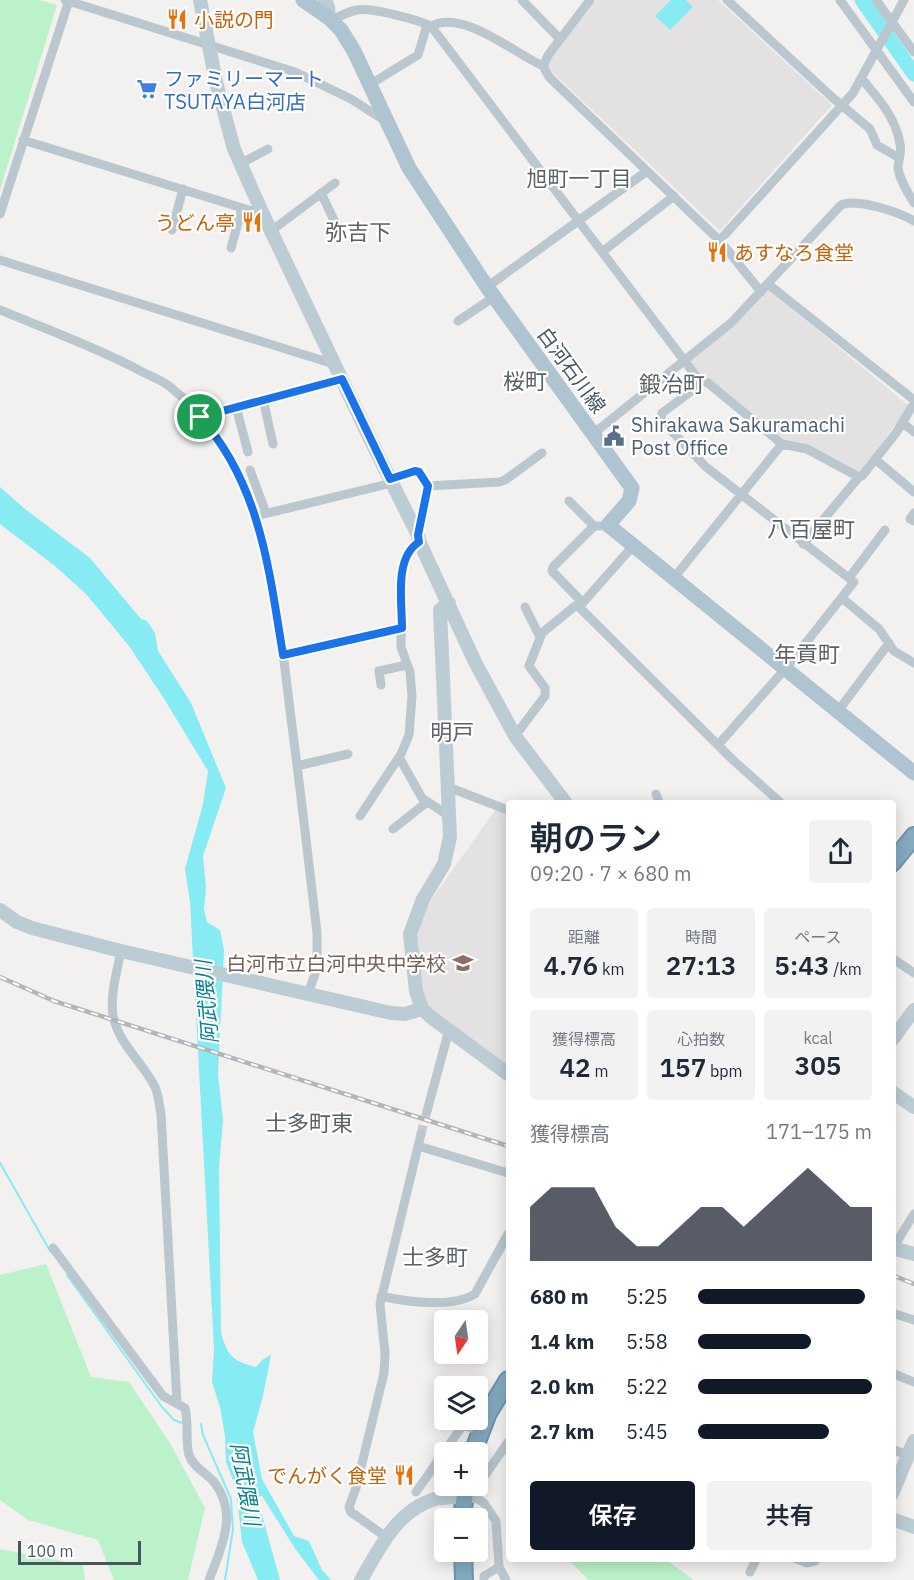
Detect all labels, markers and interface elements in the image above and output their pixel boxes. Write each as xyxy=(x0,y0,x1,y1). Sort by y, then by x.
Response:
place label: 小説の門 xyxy=(194,6,274,33)
restaurant icon: 小説の門 xyxy=(165,7,189,31)
place label: ファミリーマート TSUTAYA白河店 xyxy=(164,65,324,115)
supermarket icon: ファミリーマート TSUTAYA白河店 xyxy=(135,77,159,101)
district label: 旭町一丁目 xyxy=(527,164,632,192)
place label: うどん亭 xyxy=(155,209,235,236)
restaurant icon: うどん亭 xyxy=(240,210,264,234)
district label: 弥吉下 xyxy=(325,217,391,246)
place label: あすなろ食堂 xyxy=(734,239,854,266)
restaurant icon: あすなろ食堂 xyxy=(705,240,729,264)
street label: 白河石川線 xyxy=(532,322,612,418)
district label: 桜町 xyxy=(503,366,547,395)
district label: 鍛冶町 xyxy=(639,369,705,398)
pin xyxy=(174,391,225,442)
icon: arrive xyxy=(183,400,216,433)
place label: Shirakawa Sakuramachi Post Office xyxy=(631,411,845,461)
public building icon: Shirakawa Sakuramachi Post Office xyxy=(602,424,626,448)
district label: 八百屋町 xyxy=(767,514,855,543)
district label: 年貢町 xyxy=(774,639,840,668)
district label: 明戸 xyxy=(430,717,474,746)
text: 朝のラン xyxy=(530,816,662,859)
button: share xyxy=(809,820,872,883)
text: 09:20 · 7 × 680 m xyxy=(530,860,691,887)
text: 距離 xyxy=(568,927,600,947)
text: 時間 xyxy=(685,927,717,947)
text: ペース xyxy=(794,927,842,947)
text: 4.76 xyxy=(544,948,598,982)
text: 27:13 xyxy=(666,948,736,982)
text: 5:43 xyxy=(774,948,829,982)
place label: 白河市立白河中央中学校 xyxy=(226,950,446,977)
school or university icon: 白河市立白河中央中学校 xyxy=(451,951,475,975)
water label: 阿武隈川 xyxy=(188,957,224,1045)
text: km xyxy=(598,959,624,979)
text: /km xyxy=(829,959,862,979)
text: kcal xyxy=(803,1028,833,1048)
text: 獲得標高 xyxy=(552,1029,616,1049)
text: 心拍数 xyxy=(677,1029,725,1049)
text: 305 xyxy=(795,1048,841,1082)
text: 42 xyxy=(560,1050,591,1084)
text: 157 xyxy=(659,1050,706,1084)
text: m xyxy=(591,1061,608,1081)
text: bpm xyxy=(706,1061,743,1081)
district label: 士多町東 xyxy=(265,1108,353,1137)
text: 171–175 m xyxy=(766,1118,872,1145)
text: 獲得標高 xyxy=(530,1120,610,1147)
district label: 士多町 xyxy=(402,1242,468,1271)
text: 680 m xyxy=(530,1283,589,1310)
text: 5:25 xyxy=(626,1283,668,1310)
north arrow xyxy=(434,1310,488,1364)
map controls xyxy=(434,1310,488,1562)
text: 1.4 km xyxy=(530,1328,594,1355)
text: 5:58 xyxy=(626,1328,668,1355)
text: 2.0 km xyxy=(530,1373,594,1400)
text: 5:22 xyxy=(626,1373,668,1400)
button: layers xyxy=(434,1376,488,1430)
text: 2.7 km xyxy=(530,1418,594,1445)
text: 5:45 xyxy=(626,1418,668,1445)
water label: 阿武隈川 xyxy=(225,1440,267,1530)
button: + xyxy=(434,1442,488,1496)
place label: でんがく食堂 xyxy=(267,1462,387,1489)
restaurant icon: でんがく食堂 xyxy=(392,1463,416,1487)
button: 保存 xyxy=(530,1481,695,1550)
button: 共有 xyxy=(707,1481,872,1550)
button: − xyxy=(434,1508,488,1562)
scale bar xyxy=(18,1538,141,1566)
text: 100 m xyxy=(27,1541,74,1561)

